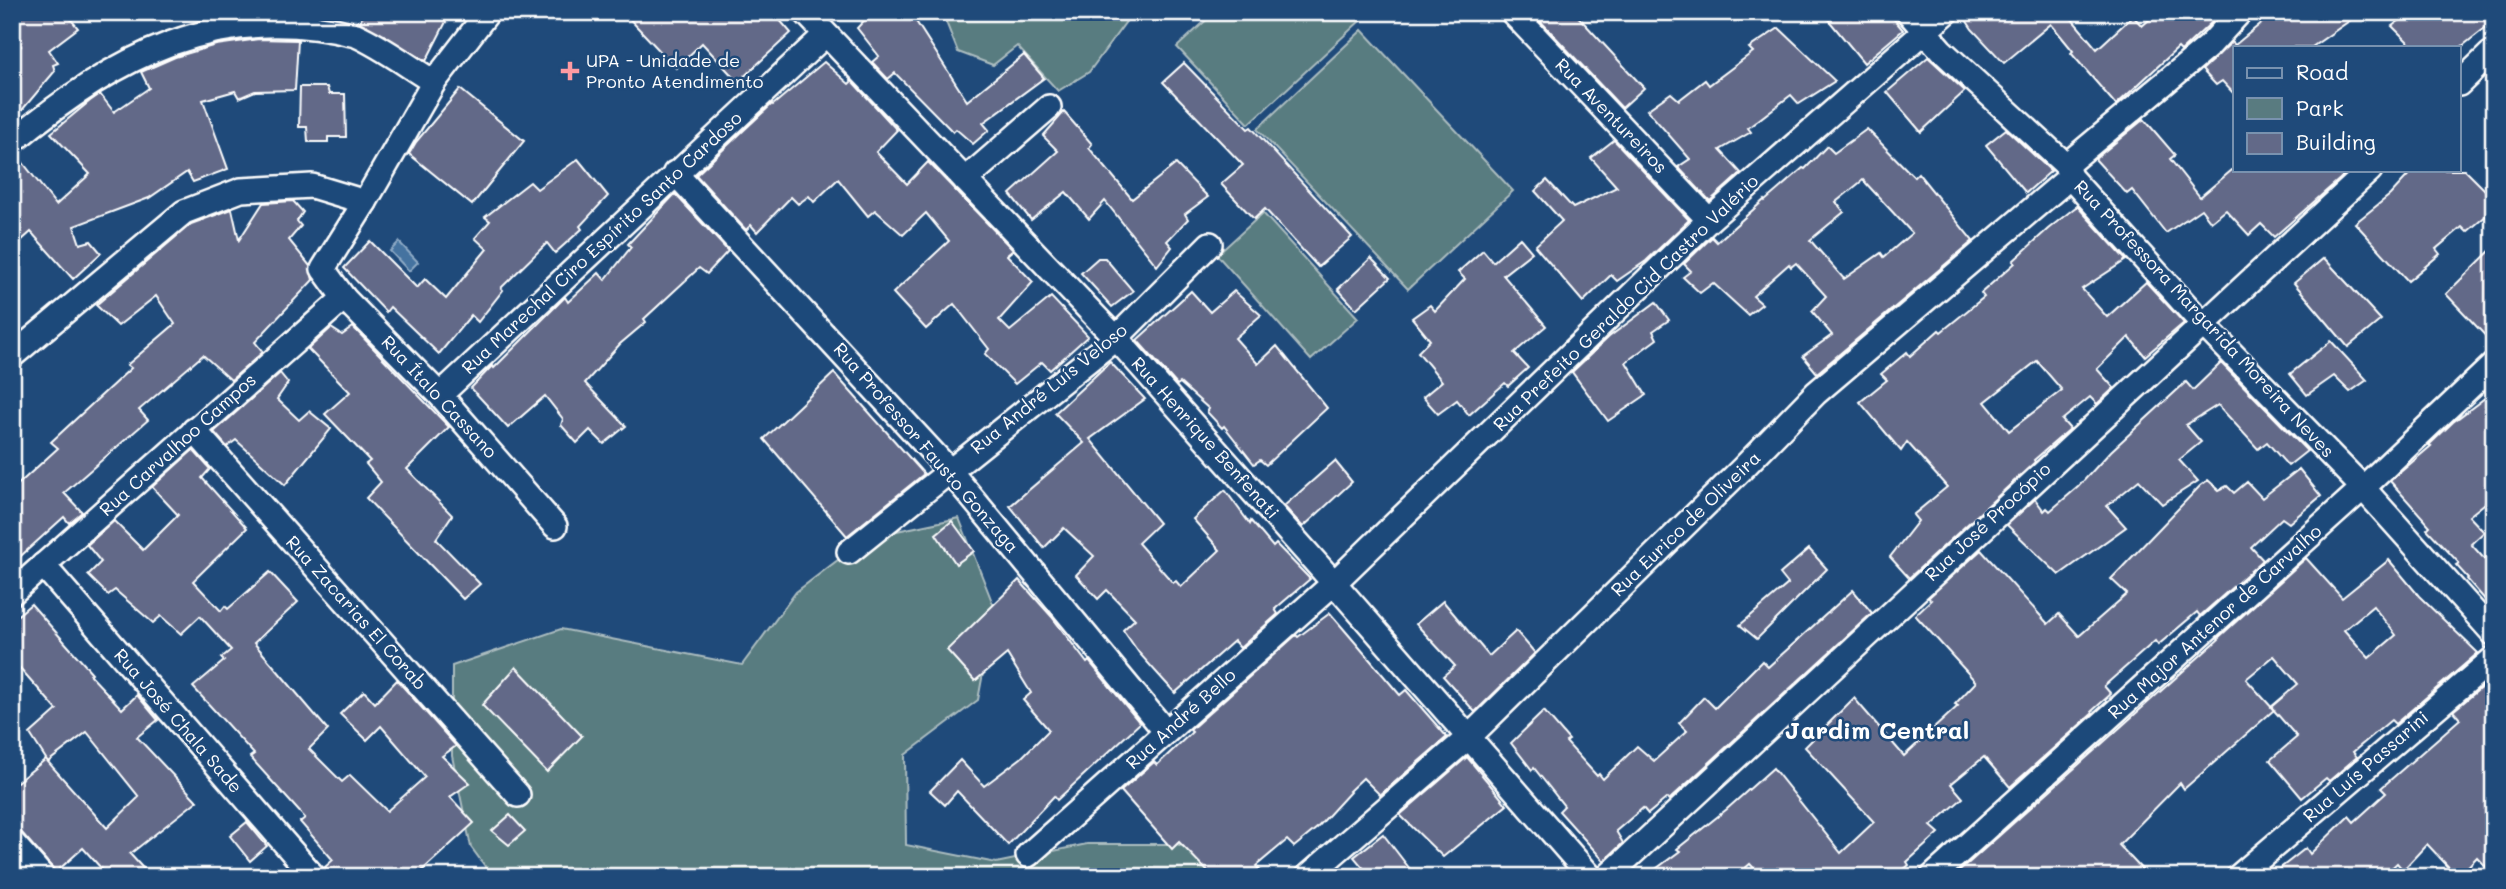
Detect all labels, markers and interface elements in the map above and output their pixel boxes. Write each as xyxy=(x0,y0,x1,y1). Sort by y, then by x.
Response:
legend xyxy=(2233,46,2460,172)
place label: UPA - Unidade de Pronto Atendimento xyxy=(586,48,764,93)
street label: Rua Aventureiros xyxy=(1550,52,1673,178)
text: Road xyxy=(2296,58,2348,85)
marker: UPA - Unidade de Pronto Atendimento xyxy=(560,61,580,81)
text: Park xyxy=(2296,94,2344,121)
street label: Rua Marechal Ciro Espírito Santo Cardoso xyxy=(456,105,747,379)
text: Building xyxy=(2296,128,2376,155)
street label: Rua Prefeito Geraldo Cid Castro Valério xyxy=(1487,168,1763,436)
street label: Rua Professora Margarida Moreira Neves xyxy=(2069,174,2340,462)
street label: Rua André Luís Veloso xyxy=(965,317,1132,459)
street label: Rua Ítalo Cassano xyxy=(376,330,503,463)
street label: Rua Professor Fausto Gonzaga xyxy=(829,337,1025,558)
street label: Rua Henrique Benfenati xyxy=(1127,351,1285,523)
street label: Rua Carvalhoo Campos xyxy=(94,367,261,521)
street label: Rua Eurico de Oliveira xyxy=(1605,445,1765,601)
street label: Rua José Procópio xyxy=(1919,456,2056,586)
street label: Rua Major Antenor de Carvalho xyxy=(2102,518,2327,724)
street label: Rua Zacarias El Corab xyxy=(281,530,432,695)
street label: Rua José Chala Sade xyxy=(109,643,248,798)
street label: Rua André Bello xyxy=(1120,662,1241,774)
street label: Rua Luís Passarini xyxy=(2298,705,2433,827)
district label: Jardim Central xyxy=(1785,714,1969,745)

